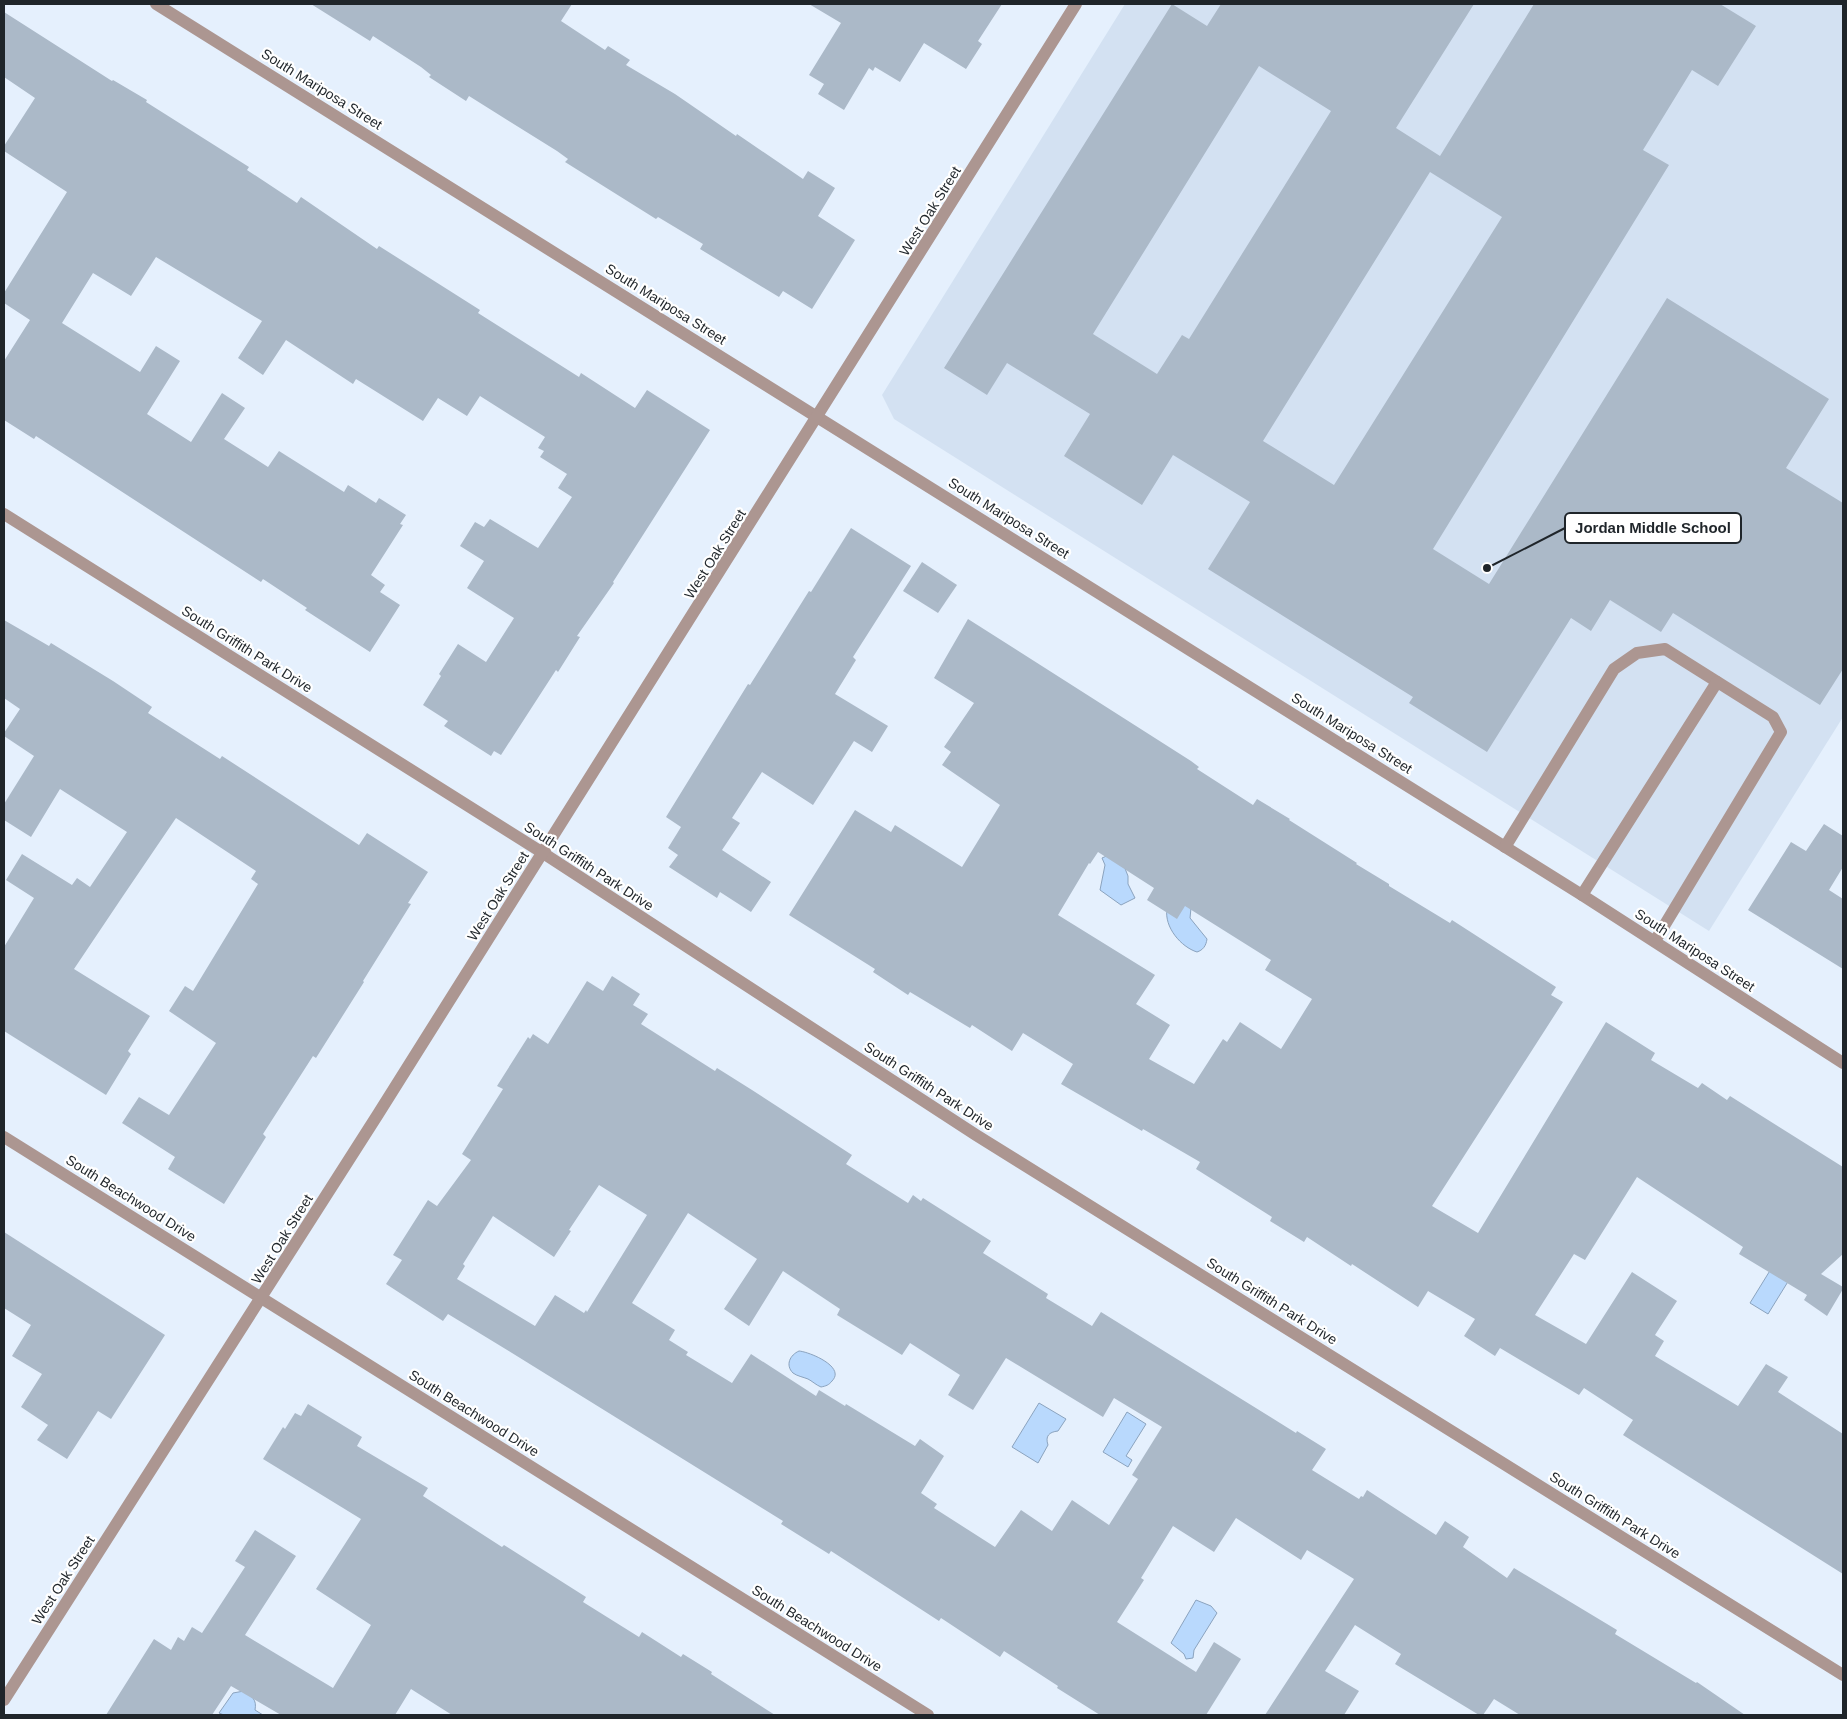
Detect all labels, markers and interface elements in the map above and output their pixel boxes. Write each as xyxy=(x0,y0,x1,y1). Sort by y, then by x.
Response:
street label: South Mariposa Street xyxy=(259,45,385,133)
street label: West Oak Street xyxy=(896,163,964,259)
street label: South Mariposa Street xyxy=(603,260,729,348)
street label: South Mariposa Street xyxy=(946,474,1072,562)
street label: West Oak Street xyxy=(681,506,749,602)
callout: Jordan Middle School xyxy=(1565,513,1741,543)
text: Jordan Middle School xyxy=(1575,519,1731,536)
street label: South Griffith Park Drive xyxy=(179,602,315,696)
street label: South Mariposa Street xyxy=(1289,689,1415,777)
street label: South Griffith Park Drive xyxy=(521,818,657,914)
street label: West Oak Street xyxy=(464,848,532,944)
street label: South Mariposa Street xyxy=(1632,905,1758,995)
street label: South Griffith Park Drive xyxy=(861,1038,997,1134)
street label: South Beachwood Drive xyxy=(63,1151,199,1245)
street label: West Oak Street xyxy=(248,1191,316,1287)
street label: South Griffith Park Drive xyxy=(1204,1254,1340,1348)
street label: South Beachwood Drive xyxy=(406,1366,542,1460)
street label: South Griffith Park Drive xyxy=(1547,1468,1683,1562)
street label: West Oak Street xyxy=(28,1533,98,1627)
street label: South Beachwood Drive xyxy=(749,1581,885,1675)

